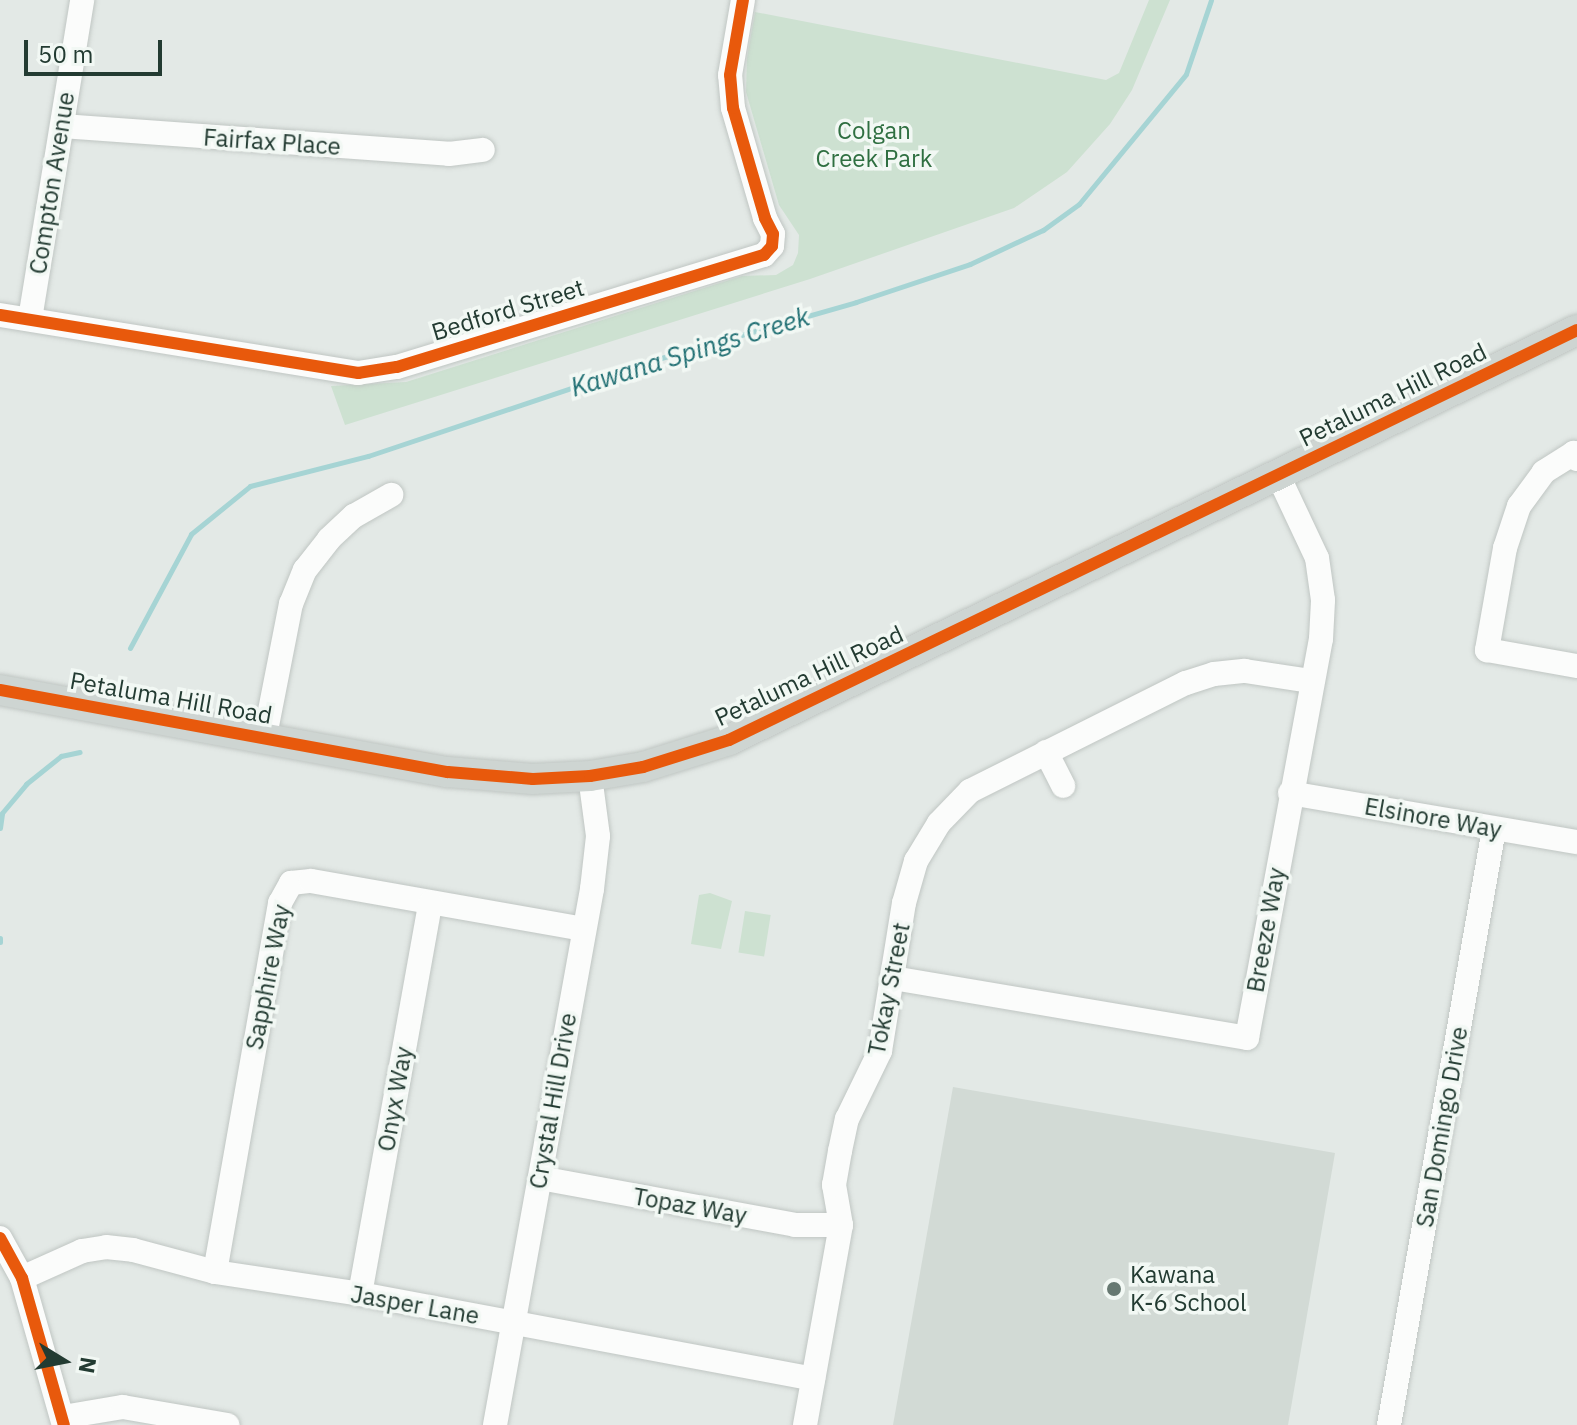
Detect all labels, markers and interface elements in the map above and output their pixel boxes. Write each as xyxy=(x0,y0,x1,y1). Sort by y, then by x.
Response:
scale bar xyxy=(28,24,166,74)
text: 50 m xyxy=(38,38,93,70)
street label: Compton Avenue xyxy=(23,90,81,276)
park label: Colgan Creek Park xyxy=(816,117,932,173)
street label: Fairfax Place xyxy=(202,123,342,161)
street label: Bedford Street xyxy=(428,273,588,347)
water label: Kawana Spings Creek xyxy=(567,301,813,403)
street label: Petaluma Hill Road xyxy=(1295,337,1491,453)
street label: Petaluma Hill Road xyxy=(710,620,908,732)
street label: Petaluma Hill Road xyxy=(68,666,274,730)
street label: Elsinore Way xyxy=(1362,792,1504,844)
street label: Breeze Way xyxy=(1241,865,1291,995)
street label: Sapphire Way xyxy=(240,902,296,1052)
street label: Tokay Street xyxy=(862,920,916,1058)
street label: Crystal Hill Drive xyxy=(523,1011,583,1191)
street label: San Domingo Drive xyxy=(1410,1024,1474,1230)
street label: Onyx Way xyxy=(372,1044,418,1154)
street label: Topaz Way xyxy=(631,1182,749,1230)
place label: Kawana K-6 School xyxy=(1130,1261,1247,1317)
street label: Jasper Lane xyxy=(349,1280,481,1330)
marker: Kawana K-6 School xyxy=(1105,1280,1123,1298)
north arrow xyxy=(24,1321,104,1401)
text: N xyxy=(72,1355,104,1376)

